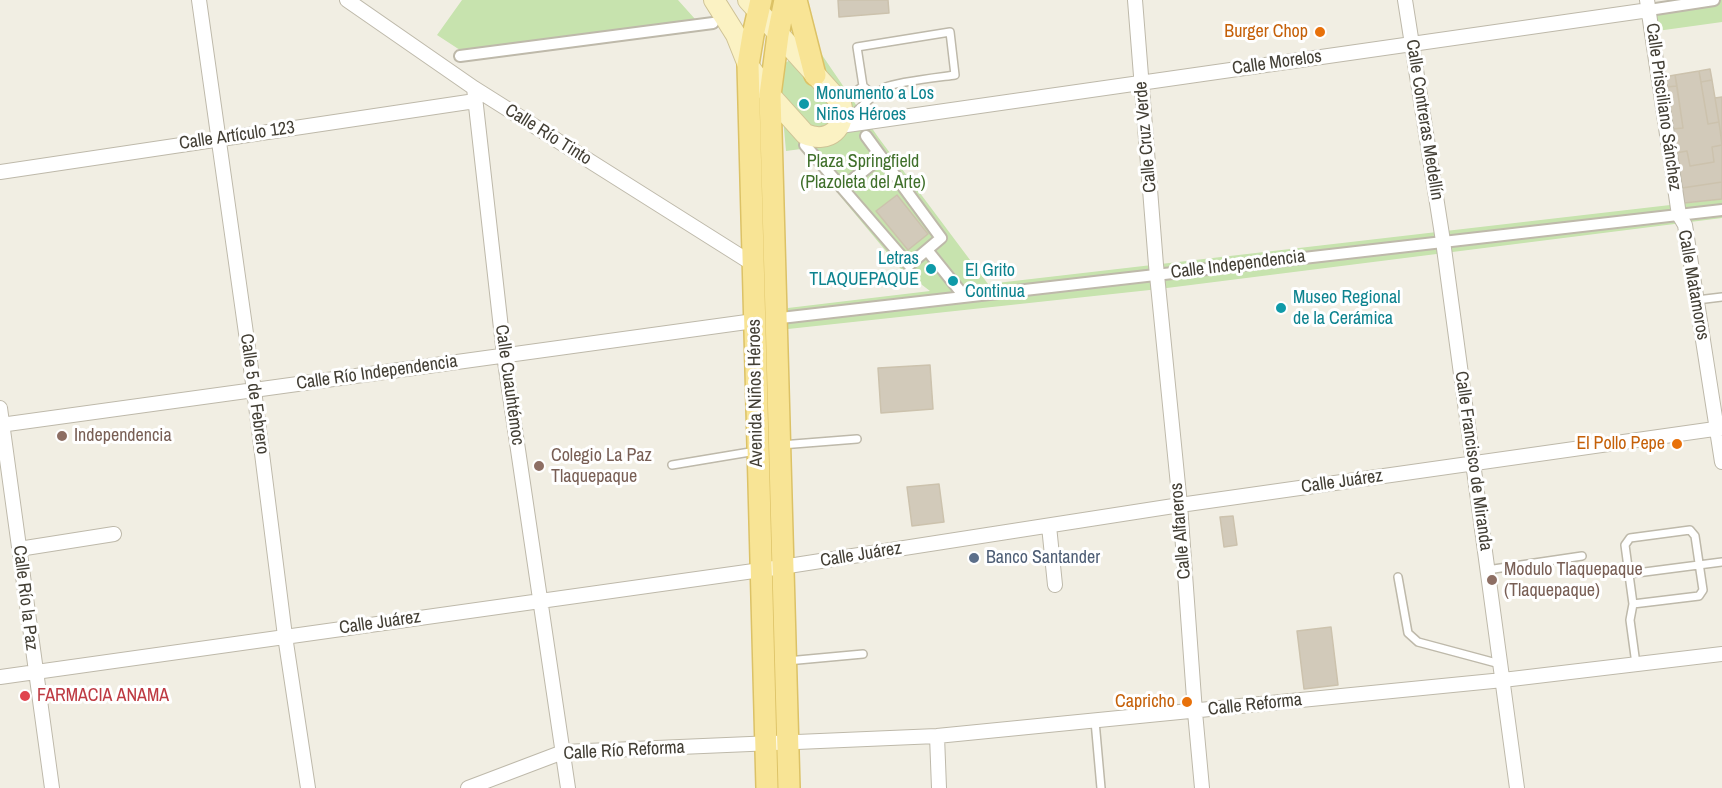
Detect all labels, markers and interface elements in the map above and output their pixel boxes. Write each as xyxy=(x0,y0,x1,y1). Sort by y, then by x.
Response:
place label: Burger Chop xyxy=(1224,21,1308,43)
street label: Calle Prisciliano Sánchez xyxy=(1641,22,1685,192)
marker: Burger Chop xyxy=(1313,25,1327,39)
street label: Calle Contreras Medellín xyxy=(1401,38,1447,202)
street label: Calle Morelos xyxy=(1231,46,1323,80)
street label: Calle Cruz Verde xyxy=(1130,80,1162,194)
place label: Monumento a Los Niños Héroes xyxy=(816,83,934,125)
marker: Monumento a Los Niños Héroes xyxy=(797,97,811,111)
street label: Calle Río Tinto xyxy=(501,100,595,170)
street label: Calle Artículo 123 xyxy=(178,117,296,155)
park label: Plaza Springfield (Plazoleta del Arte) xyxy=(800,151,926,194)
street label: Calle Matamoros xyxy=(1673,228,1713,342)
street label: Calle Independencia xyxy=(1169,246,1307,284)
place label: Letras TLAQUEPAQUE xyxy=(809,248,919,290)
place label: El Grito Continua xyxy=(965,260,1025,302)
marker: Letras TLAQUEPAQUE xyxy=(924,262,938,276)
marker: El Grito Continua xyxy=(946,274,960,288)
place label: Museo Regional de la Cerámica xyxy=(1293,287,1400,330)
marker: Museo Regional de la Cerámica xyxy=(1274,301,1288,315)
street label: Avenida Niños Héroes xyxy=(744,319,768,467)
street label: Calle Cuauhtémoc xyxy=(490,323,528,447)
street label: Calle 5 de Febrero xyxy=(235,332,273,456)
street label: Calle Río Independencia xyxy=(295,351,459,395)
street label: Calle Francisco de Miranda xyxy=(1450,370,1496,552)
place label: Independencia xyxy=(74,425,172,447)
marker: Independencia xyxy=(55,429,69,443)
place label: El Pollo Pepe xyxy=(1576,433,1665,455)
marker: El Pollo Pepe xyxy=(1670,437,1684,451)
place label: Colegio La Paz Tlaquepaque xyxy=(551,445,652,488)
marker: Colegio La Paz Tlaquepaque xyxy=(532,459,546,473)
street label: Calle Juárez xyxy=(1300,466,1384,498)
street label: Calle Alfareros xyxy=(1166,482,1196,580)
street label: Calle Juárez xyxy=(819,538,903,572)
street label: Calle Río la Paz xyxy=(8,544,42,652)
place label: Banco Santander xyxy=(986,547,1100,569)
marker: Banco Santander xyxy=(967,551,981,565)
place label: Modulo Tlaquepaque (Tlaquepaque) xyxy=(1504,559,1643,602)
marker: Modulo Tlaquepaque (Tlaquepaque) xyxy=(1485,573,1499,587)
street label: Calle Juárez xyxy=(338,607,422,639)
place label: FARMACIA ANAMA xyxy=(37,685,169,707)
marker: FARMACIA ANAMA xyxy=(18,689,32,703)
street label: Calle Reforma xyxy=(1207,689,1303,721)
place label: Capricho xyxy=(1115,691,1175,713)
marker: Capricho xyxy=(1180,695,1194,709)
street label: Calle Río Reforma xyxy=(563,737,685,765)

